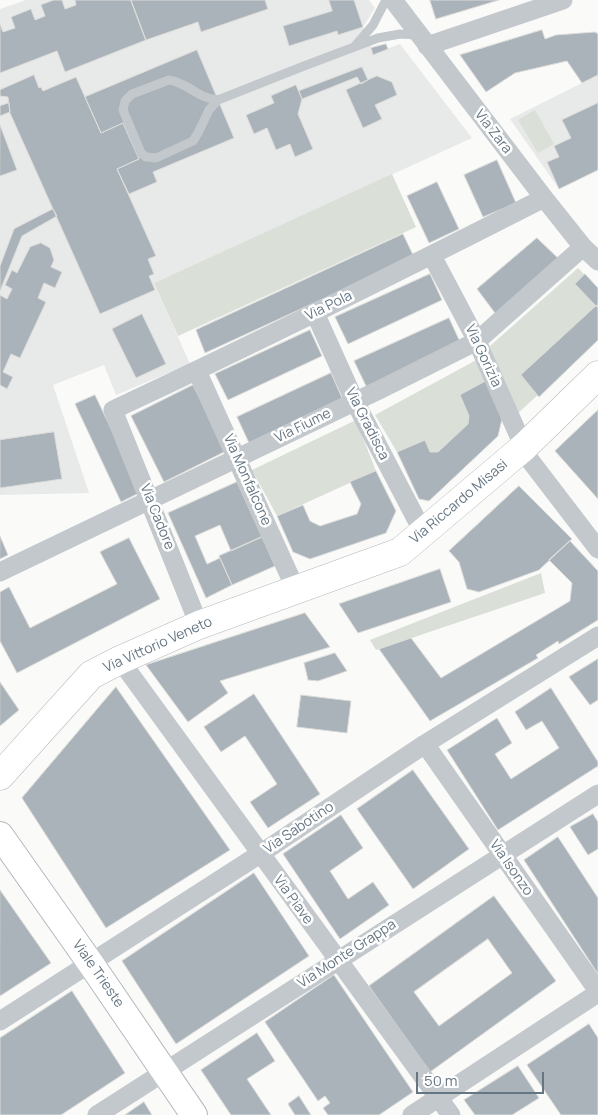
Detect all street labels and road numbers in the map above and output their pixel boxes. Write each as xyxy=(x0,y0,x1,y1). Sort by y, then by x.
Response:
street label: Via Zara xyxy=(471,107,515,157)
street label: Via Pola xyxy=(303,288,355,324)
street label: Via Gorizia xyxy=(461,322,505,390)
street label: Via Gradisca xyxy=(342,385,392,463)
street label: Via Fiume xyxy=(272,405,334,447)
street label: Via Monfalcone xyxy=(219,432,275,528)
street label: Via Riccardo Misasi xyxy=(407,456,511,548)
street label: Via Cadore xyxy=(136,482,178,552)
street label: Via Vittorio Veneto xyxy=(101,614,215,676)
street label: Via Sabotino xyxy=(261,799,337,857)
street label: Via Isonzo xyxy=(486,837,536,899)
street label: Via Piave xyxy=(270,872,316,928)
street label: Via Monte Grappa xyxy=(295,916,399,992)
street label: Viale Trieste xyxy=(69,937,127,1011)

